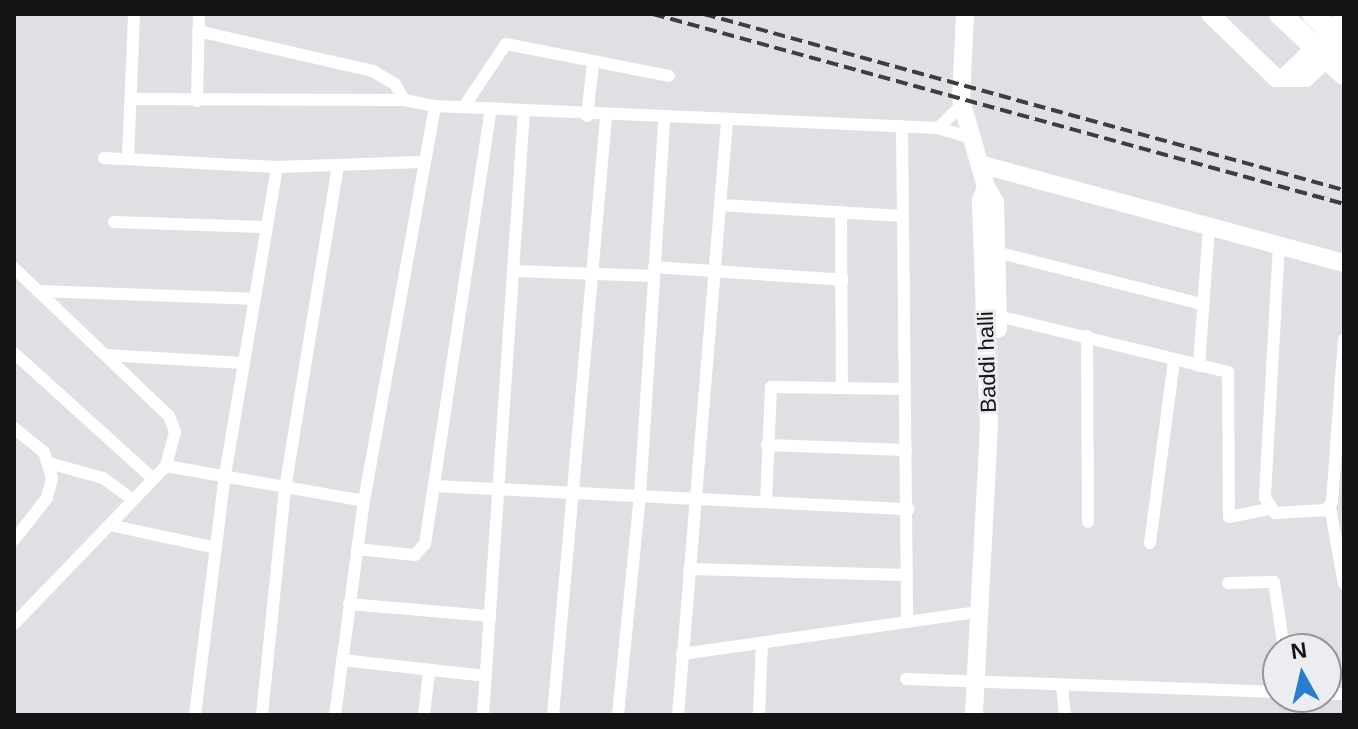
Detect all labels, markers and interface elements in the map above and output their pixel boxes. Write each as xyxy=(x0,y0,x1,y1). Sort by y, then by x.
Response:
street label: Baddi halli xyxy=(972,311,1002,413)
north arrow xyxy=(1262,633,1342,713)
text: N xyxy=(1289,637,1308,664)

